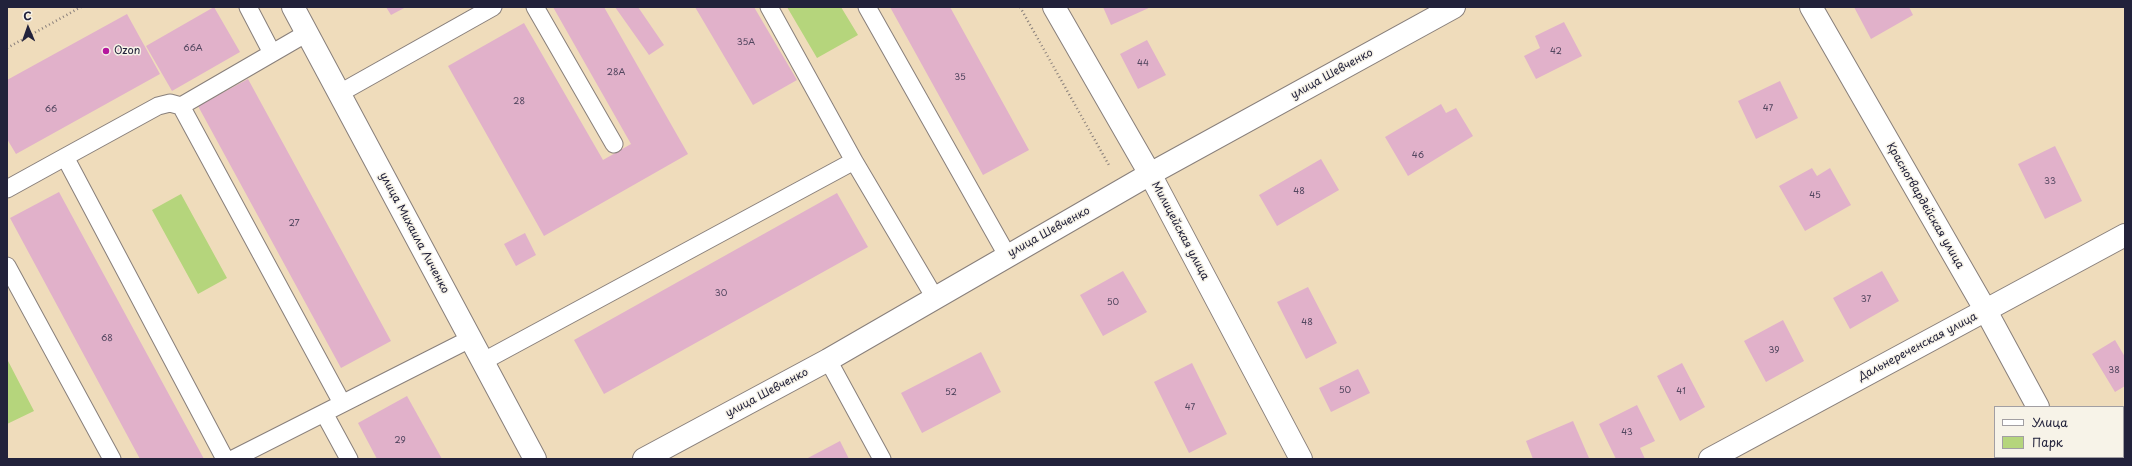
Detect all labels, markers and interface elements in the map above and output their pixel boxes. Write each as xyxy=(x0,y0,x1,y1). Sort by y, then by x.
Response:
text: С xyxy=(23,7,32,24)
north arrow xyxy=(8,8,48,48)
house number: 35А xyxy=(737,38,755,48)
place label: Ozon xyxy=(114,44,140,58)
house number: 66А xyxy=(183,44,203,54)
marker: Ozon xyxy=(101,46,111,56)
street label: улица Шевченко xyxy=(1289,46,1375,102)
house number: 42 xyxy=(1550,47,1562,57)
house number: 44 xyxy=(1137,59,1149,69)
house number: 28А xyxy=(607,68,625,78)
house number: 35 xyxy=(954,73,966,83)
house number: 28 xyxy=(513,97,525,107)
house number: 47 xyxy=(1763,104,1773,114)
house number: 66 xyxy=(45,105,57,115)
street label: Красногвардейская улица xyxy=(1883,141,1967,271)
house number: 46 xyxy=(1412,151,1424,161)
street label: улица Михаила Личенко xyxy=(376,170,452,296)
house number: 33 xyxy=(2044,177,2056,187)
street label: Милицейская улица xyxy=(1148,179,1212,283)
house number: 48 xyxy=(1293,187,1305,197)
house number: 45 xyxy=(1809,191,1821,201)
street label: улица Шевченко xyxy=(1006,204,1092,260)
house number: 27 xyxy=(288,219,300,229)
house number: 30 xyxy=(715,289,727,299)
house number: 37 xyxy=(1861,295,1871,305)
house number: 50 xyxy=(1107,298,1119,308)
street label: Дальнереченская улица xyxy=(1856,310,1980,384)
house number: 48 xyxy=(1301,318,1313,328)
house number: 68 xyxy=(101,334,113,344)
house number: 39 xyxy=(1768,346,1780,356)
street label: улица Шевченко xyxy=(723,366,811,420)
house number: 38 xyxy=(2108,366,2120,376)
house number: 50 xyxy=(1339,386,1351,396)
house number: 41 xyxy=(1676,387,1686,397)
house number: 52 xyxy=(945,388,957,398)
house number: 47 xyxy=(1185,403,1195,413)
legend xyxy=(1994,406,2124,458)
text: Улица xyxy=(2032,413,2068,431)
house number: 43 xyxy=(1621,428,1633,438)
text: Парк xyxy=(2032,433,2063,451)
house number: 29 xyxy=(394,436,406,446)

